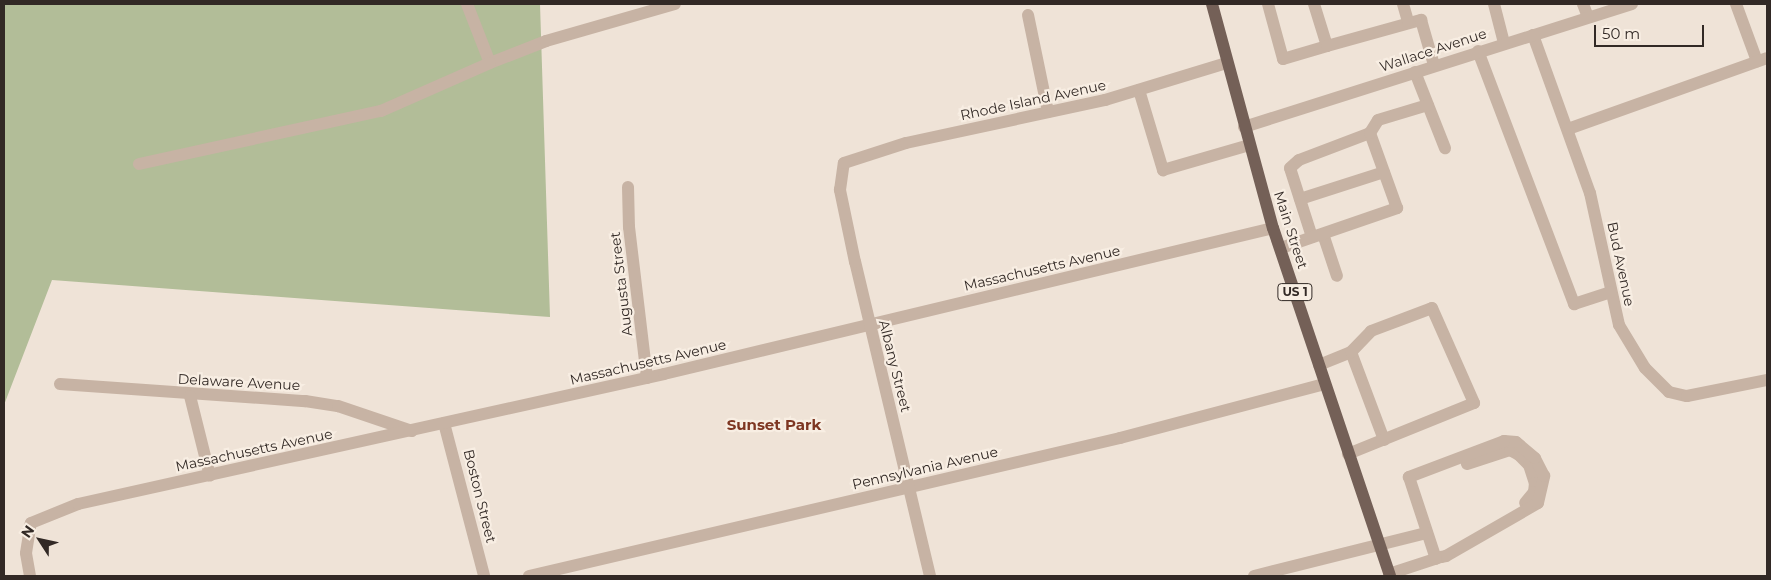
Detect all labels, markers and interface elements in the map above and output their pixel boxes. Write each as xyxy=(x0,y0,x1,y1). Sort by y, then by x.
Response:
scale bar xyxy=(1596,15,1706,47)
text: 50 m xyxy=(1602,24,1640,43)
street label: Wallace Avenue xyxy=(1377,25,1489,75)
street label: Rhode Island Avenue xyxy=(959,76,1107,124)
street label: Main Street xyxy=(1271,189,1311,271)
street label: Bud Avenue xyxy=(1604,220,1638,308)
street label: Augusta Street xyxy=(606,231,636,337)
street label: Massachusetts Avenue xyxy=(962,242,1122,294)
road number: US 1 xyxy=(1276,282,1314,302)
street label: Albany Street xyxy=(875,318,915,414)
street label: Massachusetts Avenue xyxy=(568,336,728,388)
street label: Delaware Avenue xyxy=(177,370,301,394)
district label: Sunset Park xyxy=(727,416,821,434)
street label: Massachusetts Avenue xyxy=(174,425,334,475)
street label: Pennsylvania Avenue xyxy=(851,443,999,493)
street label: Boston Street xyxy=(460,447,500,545)
north arrow xyxy=(15,515,65,565)
text: N xyxy=(17,522,38,541)

